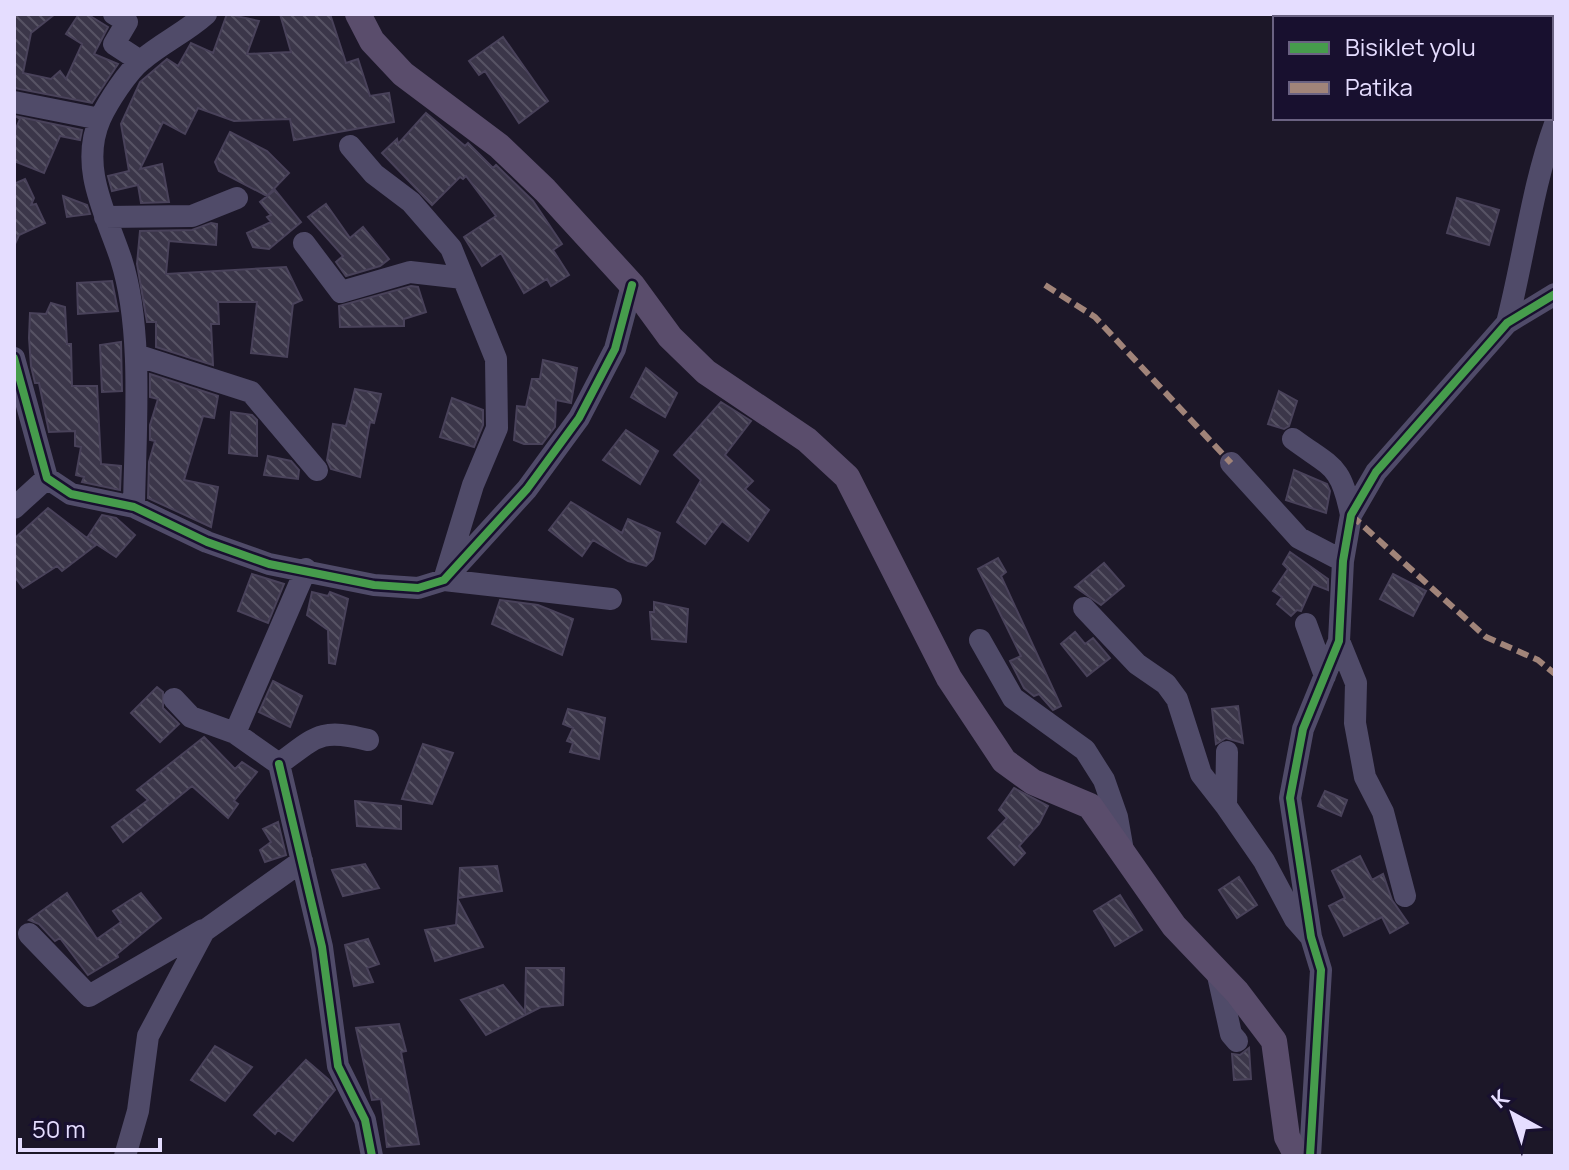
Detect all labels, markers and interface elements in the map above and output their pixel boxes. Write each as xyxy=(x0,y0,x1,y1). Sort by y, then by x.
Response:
legend xyxy=(1273,16,1553,120)
text: Bisiklet yolu xyxy=(1345,30,1476,63)
text: Patika xyxy=(1345,70,1413,103)
north arrow xyxy=(1473,1074,1553,1154)
text: K xyxy=(1485,1082,1516,1115)
scale bar xyxy=(20,1102,160,1152)
text: 50 m xyxy=(32,1112,86,1145)

